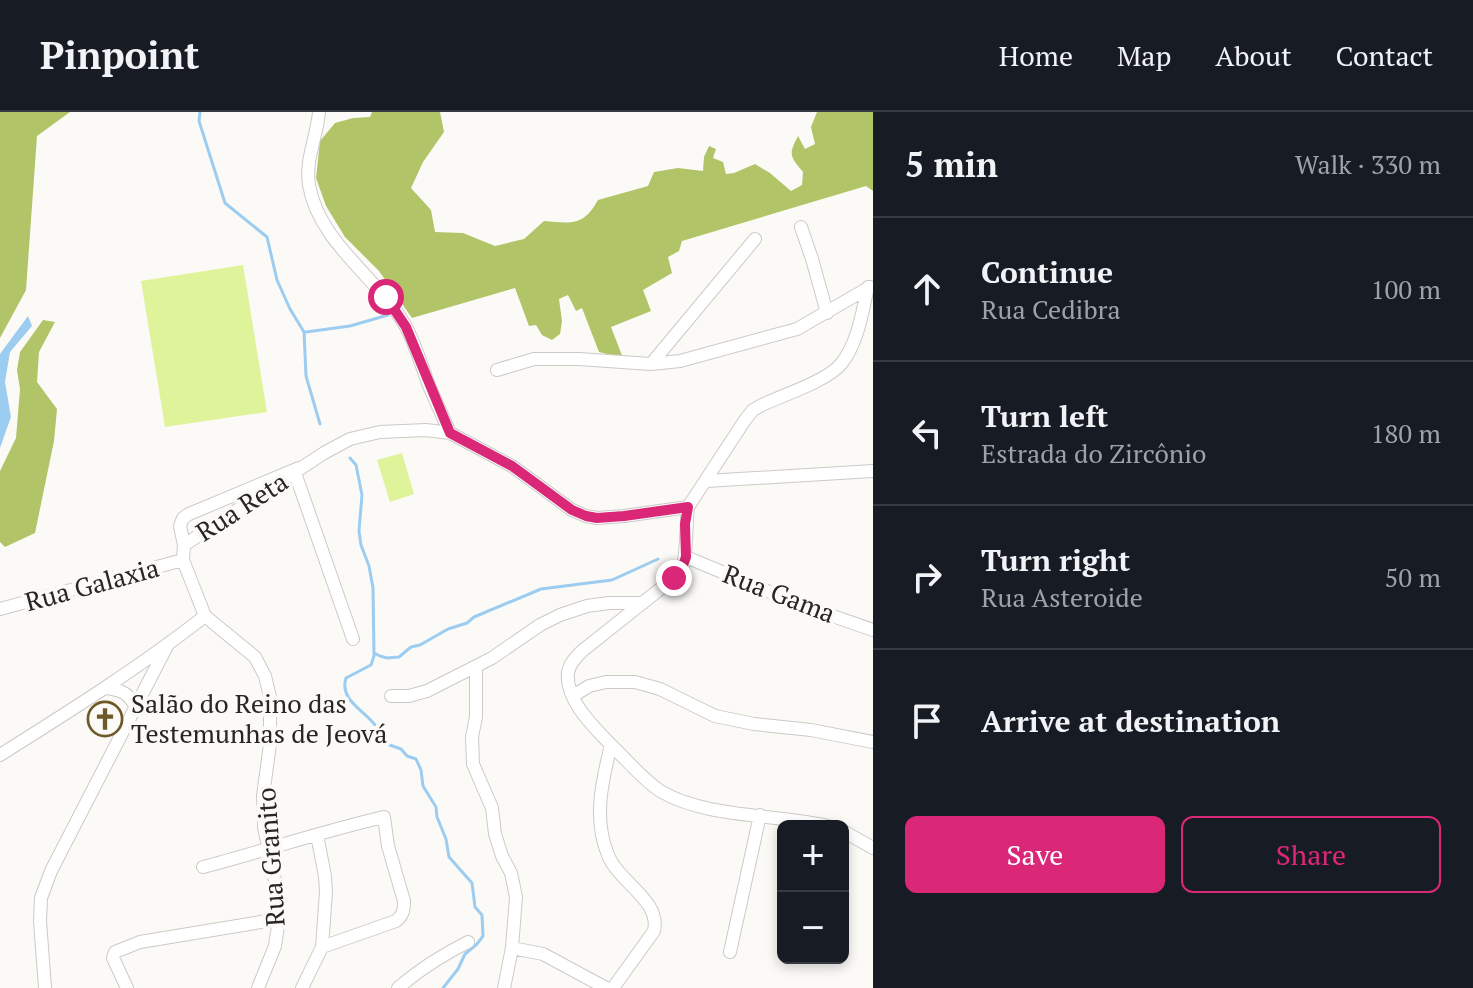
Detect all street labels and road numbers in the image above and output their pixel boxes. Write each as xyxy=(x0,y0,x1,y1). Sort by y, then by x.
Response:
street label: Rua Reta xyxy=(189,464,294,548)
street label: Rua Galaxia xyxy=(21,550,162,618)
street label: Rua Gama xyxy=(718,556,840,630)
street label: Rua Granito xyxy=(248,786,292,928)

